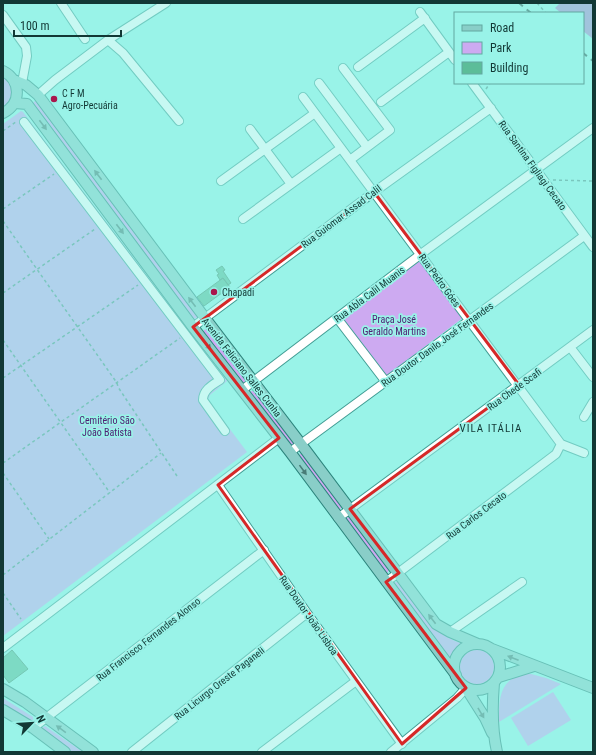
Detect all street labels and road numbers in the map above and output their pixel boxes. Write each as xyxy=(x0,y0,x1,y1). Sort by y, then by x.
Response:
street label: Rua Santina Figliagi Cecato xyxy=(496,118,569,212)
street label: Rua Guiomar Assad Calil xyxy=(299,183,383,250)
street label: Rua Pedro Góes xyxy=(417,252,463,309)
street label: Rua Abla Calil Muanis xyxy=(332,264,407,325)
street label: Rua Doutor Danilo José Fernandes xyxy=(379,300,496,389)
street label: Avenida Feliciano Salles Cunha xyxy=(200,316,284,419)
street label: Rua Chede Scafi xyxy=(485,366,543,413)
street label: Rua Carlos Cecato xyxy=(444,489,509,542)
street label: Rua Doutor João Lisboa xyxy=(277,573,340,657)
street label: Rua Francisco Fernandes Alonso xyxy=(94,595,202,683)
street label: Rua Licurgo Oreste Paganeli xyxy=(172,645,267,722)

